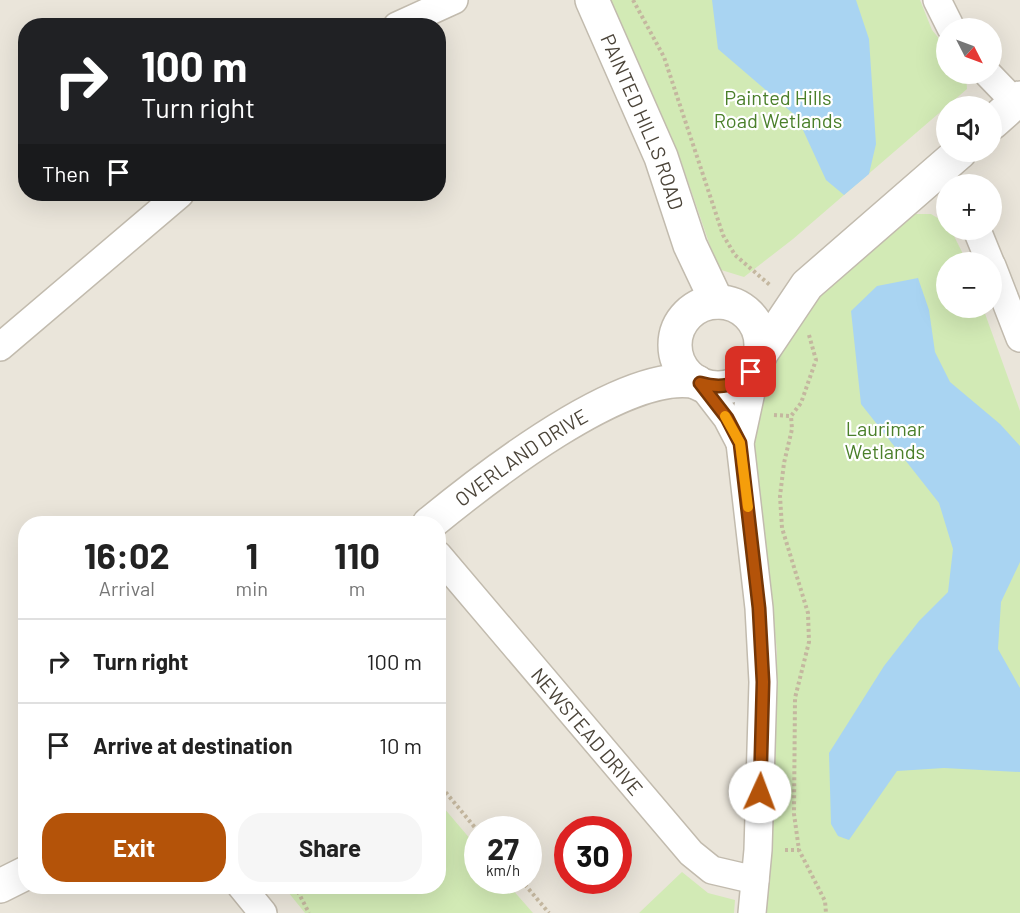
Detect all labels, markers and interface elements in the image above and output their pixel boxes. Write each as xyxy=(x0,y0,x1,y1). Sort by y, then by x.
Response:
north arrow xyxy=(936,18,1002,84)
map controls xyxy=(936,18,1002,318)
street label: PAINTED HILLS ROAD xyxy=(596,30,689,213)
text: 100 m xyxy=(141,40,247,90)
icon: right xyxy=(42,42,120,120)
park label: Painted Hills Road Wetlands xyxy=(714,85,842,132)
text: Turn right xyxy=(141,91,255,123)
button: sound xyxy=(936,96,1002,162)
icon: arrive xyxy=(102,156,135,189)
text: Then xyxy=(42,160,90,186)
button: + xyxy=(936,174,1002,240)
button: − xyxy=(936,252,1002,318)
pin xyxy=(725,346,776,397)
icon: arrive xyxy=(734,355,767,388)
street label: OVERLAND DRIVE xyxy=(450,403,591,511)
park label: Laurimar Wetlands xyxy=(845,416,925,463)
text: 16:02 xyxy=(84,533,170,576)
text: 1 xyxy=(245,533,258,576)
text: 110 xyxy=(334,533,380,576)
text: Arrival xyxy=(99,576,155,600)
text: min xyxy=(236,576,268,600)
text: m xyxy=(349,576,365,600)
icon: right xyxy=(42,645,75,678)
text: Turn right xyxy=(93,648,188,674)
text: 100 m xyxy=(367,648,422,674)
street label: NEWSTEAD DRIVE xyxy=(527,662,648,800)
icon: arrive xyxy=(42,729,75,762)
text: Arrive at destination xyxy=(93,732,292,758)
text: 10 m xyxy=(379,732,422,758)
position arrow xyxy=(728,760,792,824)
button: Exit xyxy=(42,813,226,882)
button: Share xyxy=(238,813,422,882)
speed limit sign: 30 xyxy=(554,816,632,894)
text: 27 xyxy=(487,830,519,866)
text: km/h xyxy=(486,861,520,879)

